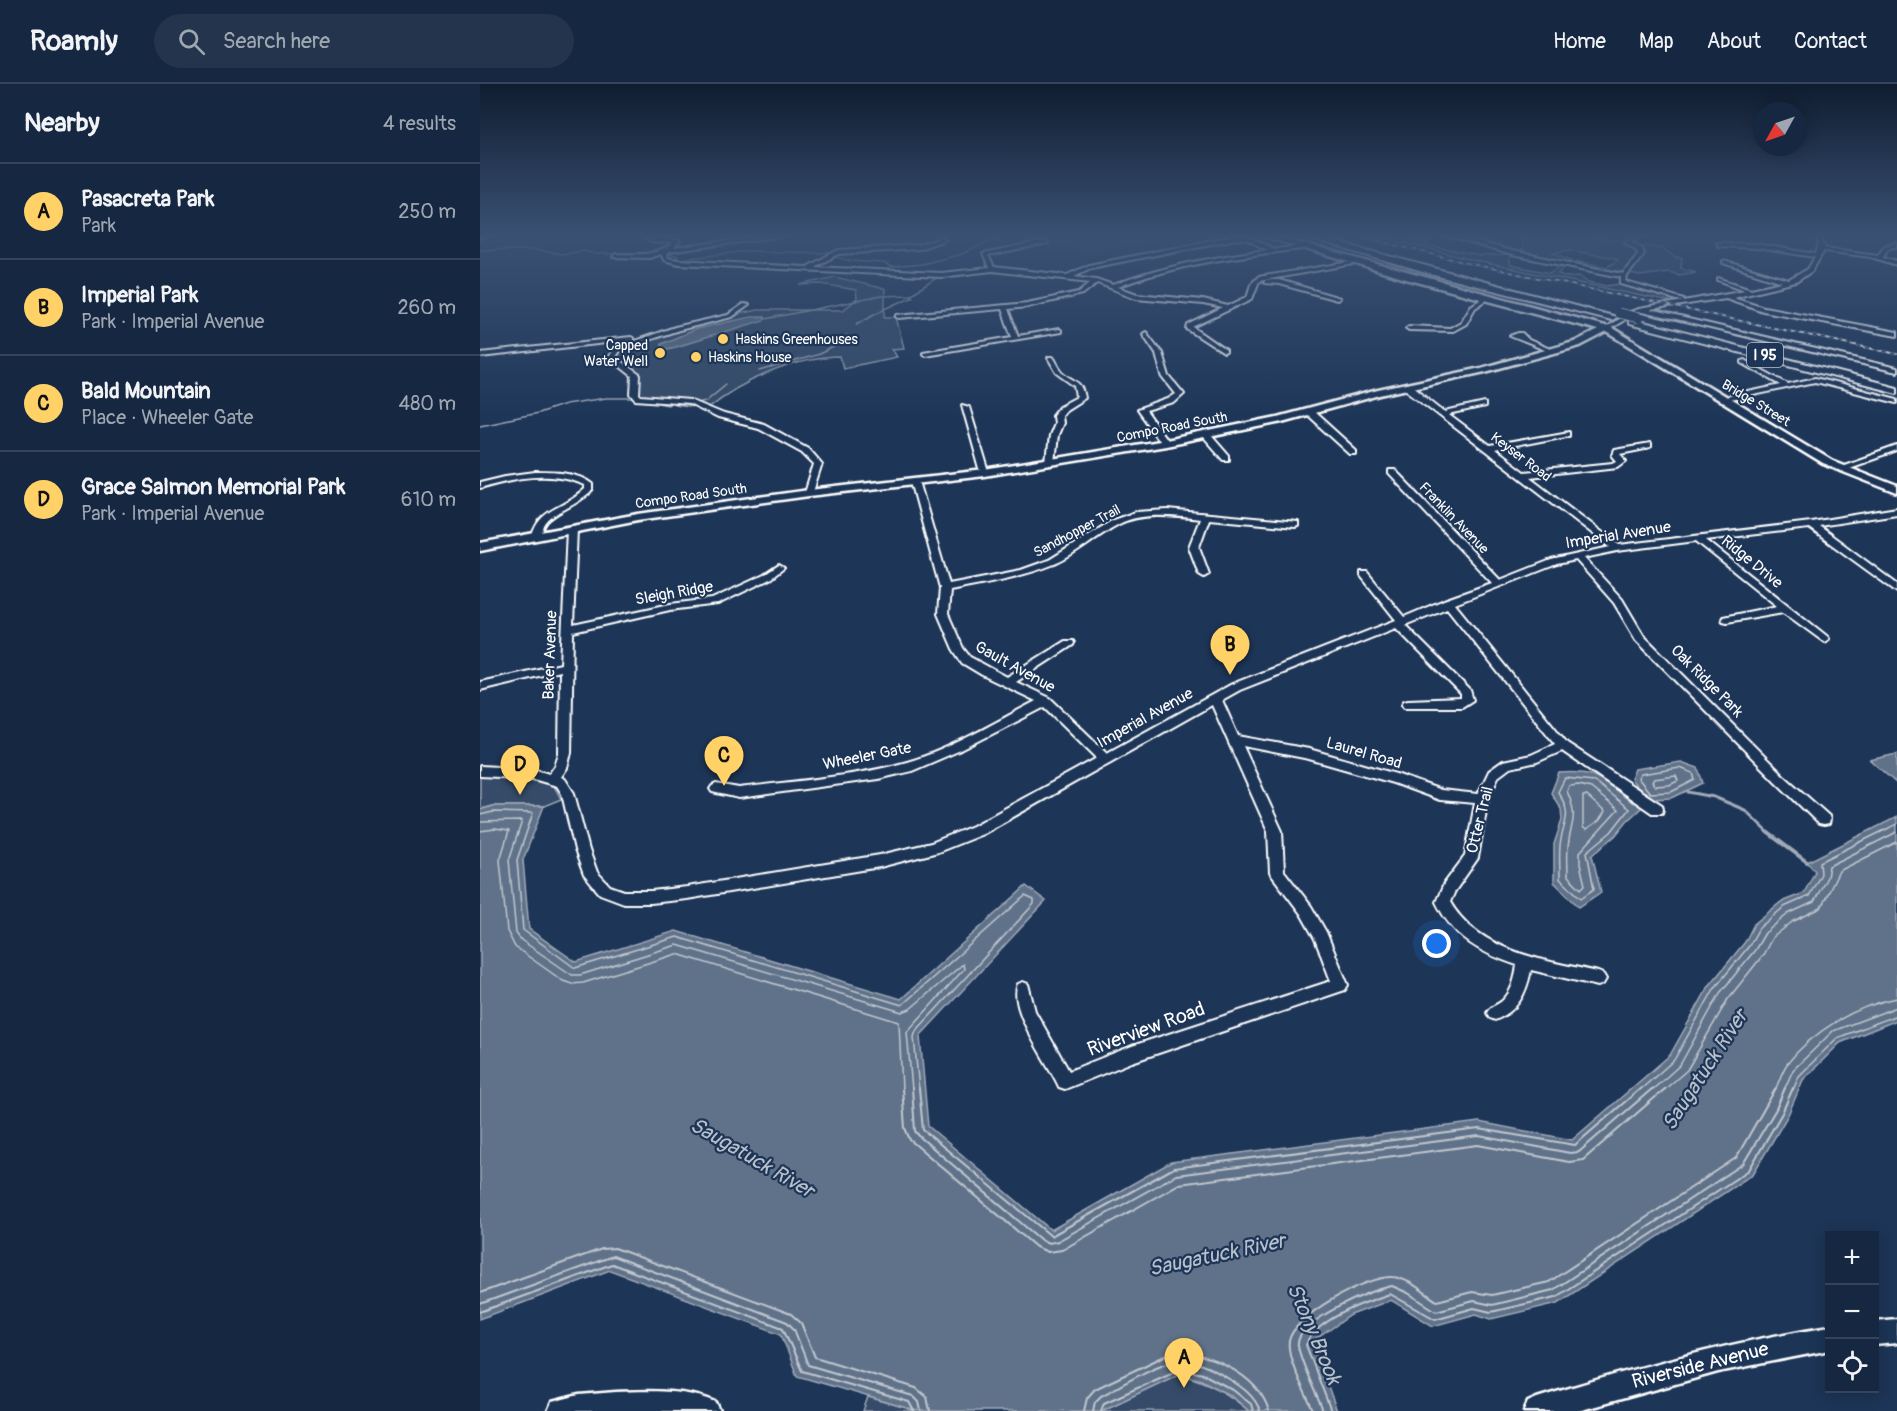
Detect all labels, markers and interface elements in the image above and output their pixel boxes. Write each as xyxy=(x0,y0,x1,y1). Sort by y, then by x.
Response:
search box xyxy=(154,14,574,68)
text: Roamly xyxy=(30,24,118,59)
icon: search xyxy=(175,25,208,58)
text: Search here xyxy=(223,27,330,55)
text: Home xyxy=(1553,28,1606,55)
text: Map xyxy=(1639,28,1674,55)
text: About xyxy=(1707,28,1761,55)
text: Contact xyxy=(1794,28,1867,55)
north arrow xyxy=(1753,102,1807,156)
text: Nearby xyxy=(24,107,100,139)
text: 4 results xyxy=(383,111,456,136)
text: Pasacreta Park xyxy=(81,185,214,213)
text: A xyxy=(37,199,50,224)
text: 250 m xyxy=(398,199,456,224)
text: Park xyxy=(81,213,116,238)
text: Imperial Park xyxy=(81,281,199,309)
text: B xyxy=(38,295,49,320)
text: 260 m xyxy=(397,295,456,320)
text: Park · Imperial Avenue xyxy=(81,309,264,334)
place label: Haskins Greenhouses xyxy=(735,331,858,348)
marker: Haskins Greenhouses xyxy=(716,332,730,346)
place label: Capped Water Well xyxy=(584,337,648,370)
road number: I 95 xyxy=(1747,343,1783,367)
marker: Capped Water Well xyxy=(653,346,667,360)
place label: Haskins House xyxy=(708,349,791,366)
marker: Haskins House xyxy=(689,350,703,364)
street label: Bridge Street xyxy=(1719,376,1794,430)
text: Bald Mountain xyxy=(81,377,211,405)
text: C xyxy=(37,391,50,416)
text: 480 m xyxy=(399,391,456,416)
text: Place · Wheeler Gate xyxy=(81,405,253,430)
street label: Compo Road South xyxy=(1115,408,1229,446)
street label: Keyser Road xyxy=(1487,429,1555,485)
text: Grace Salmon Memorial Park xyxy=(81,473,345,501)
street label: Franklin Avenue xyxy=(1416,479,1492,557)
street label: Compo Road South xyxy=(634,480,748,512)
text: D xyxy=(37,487,50,512)
text: 610 m xyxy=(401,487,456,512)
text: Park · Imperial Avenue xyxy=(81,501,264,526)
street label: Sandhopper Trail xyxy=(1031,501,1123,561)
street label: Imperial Avenue xyxy=(1564,517,1672,553)
street label: Ridge Drive xyxy=(1717,531,1787,593)
street label: Sleigh Ridge xyxy=(633,576,715,610)
street label: Baker Avenue xyxy=(538,610,562,700)
pin: B xyxy=(1210,626,1250,675)
street label: Gault Avenue xyxy=(971,637,1059,697)
street label: Oak Ridge Park xyxy=(1666,640,1748,722)
street label: Imperial Avenue xyxy=(1094,683,1197,753)
street label: Laurel Road xyxy=(1324,733,1404,773)
pin: C xyxy=(704,736,744,786)
street label: Wheeler Gate xyxy=(821,738,913,774)
pin: D xyxy=(500,746,540,795)
street label: Otter Trail xyxy=(1462,784,1498,856)
your location xyxy=(1422,929,1451,958)
street label: Riverview Road xyxy=(1084,996,1208,1062)
water label: Saugatuck River xyxy=(1656,1002,1755,1136)
water label: Saugatuck River xyxy=(685,1112,821,1206)
water label: Saugatuck River xyxy=(1146,1227,1290,1283)
map controls xyxy=(1825,1231,1879,1393)
button: + xyxy=(1825,1231,1879,1285)
water label: Stony Brook xyxy=(1281,1279,1348,1391)
button: − xyxy=(1825,1285,1879,1339)
street label: Riverside Avenue xyxy=(1629,1336,1771,1394)
pin: A xyxy=(1164,1338,1204,1388)
button: locate xyxy=(1825,1339,1879,1393)

